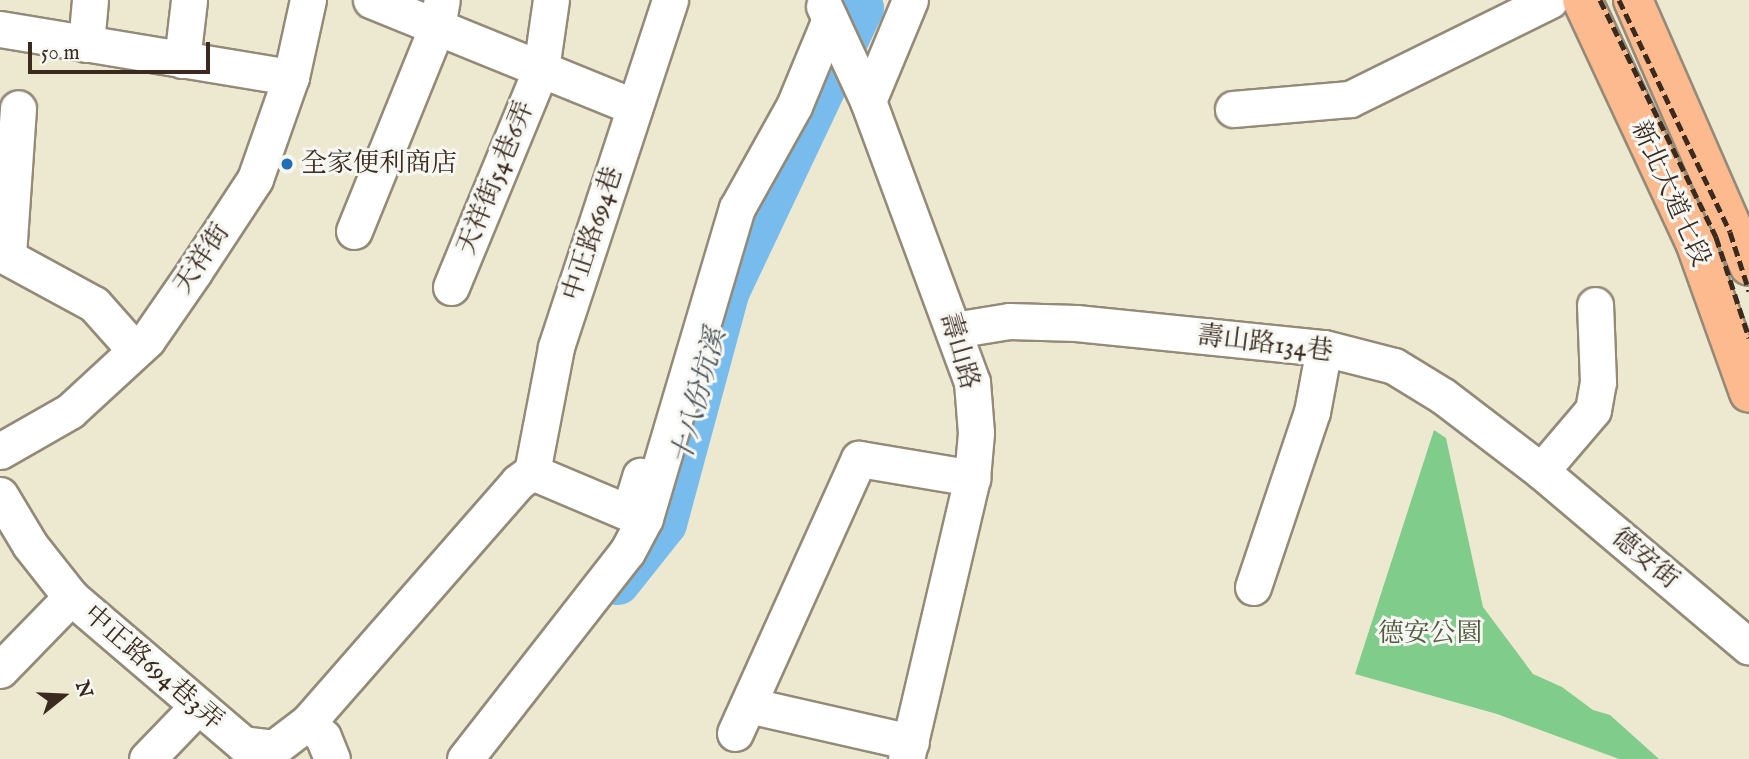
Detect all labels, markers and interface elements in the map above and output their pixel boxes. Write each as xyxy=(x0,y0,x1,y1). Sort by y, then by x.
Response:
scale bar xyxy=(32,28,214,72)
text: 50 m xyxy=(41,40,80,67)
street label: 天祥街54巷6弄 xyxy=(451,97,541,259)
street label: 新北大道七段 xyxy=(1624,116,1716,272)
place label: 全家便利商店 xyxy=(301,148,457,180)
marker: 全家便利商店 xyxy=(279,156,295,172)
street label: 中正路694巷 xyxy=(557,163,629,305)
street label: 天祥街 xyxy=(167,218,237,300)
street label: 壽山路 xyxy=(933,309,985,393)
street label: 壽山路134巷 xyxy=(1196,320,1334,368)
water label: 十八份坑溪 xyxy=(666,325,734,469)
street label: 德安街 xyxy=(1605,522,1685,596)
street label: 中正路694巷3弄 xyxy=(77,599,229,737)
park label: 德安公園 xyxy=(1378,618,1482,650)
north arrow xyxy=(28,661,98,731)
text: N xyxy=(69,678,97,701)

